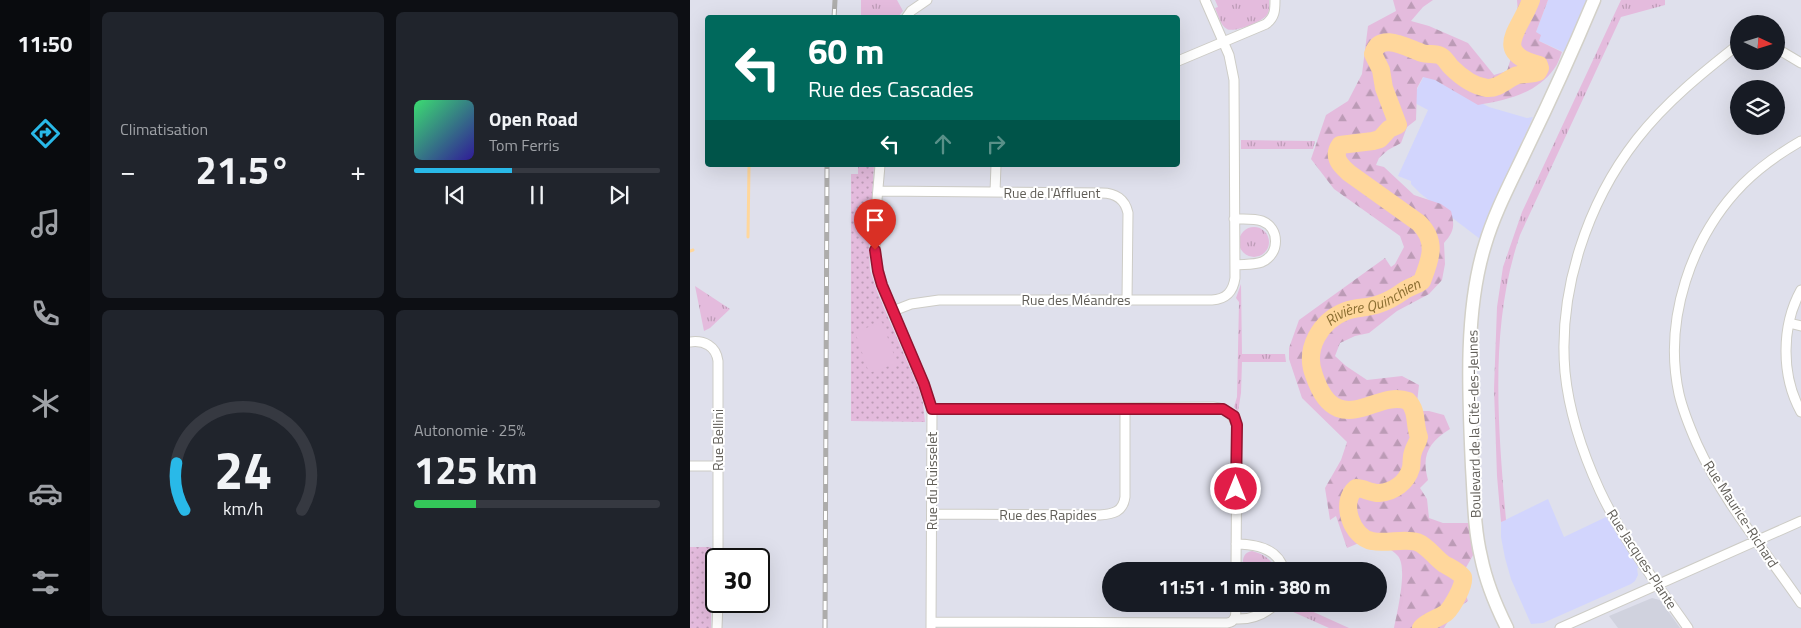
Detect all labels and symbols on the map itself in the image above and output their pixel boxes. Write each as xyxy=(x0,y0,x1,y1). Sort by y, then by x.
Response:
north arrow xyxy=(1730,15,1785,70)
street label: Rue de l'Affluent xyxy=(1004,182,1101,203)
pin xyxy=(854,199,896,250)
water label: Rivière Quinchien xyxy=(1319,272,1425,331)
street label: Rue des Méandres xyxy=(1021,289,1131,310)
street label: Boulevard de la Cité-des-Jeunes xyxy=(1461,330,1486,518)
street label: Rue Bellini xyxy=(707,409,728,471)
street label: Rue du Ruisselet xyxy=(921,432,942,530)
street label: Rue Maurice-Richard xyxy=(1699,456,1784,571)
position arrow xyxy=(1209,462,1261,514)
street label: Rue des Rapides xyxy=(999,504,1097,525)
street label: Rue Jacques-Plante xyxy=(1602,505,1683,613)
speed limit sign: 30 xyxy=(705,548,770,613)

